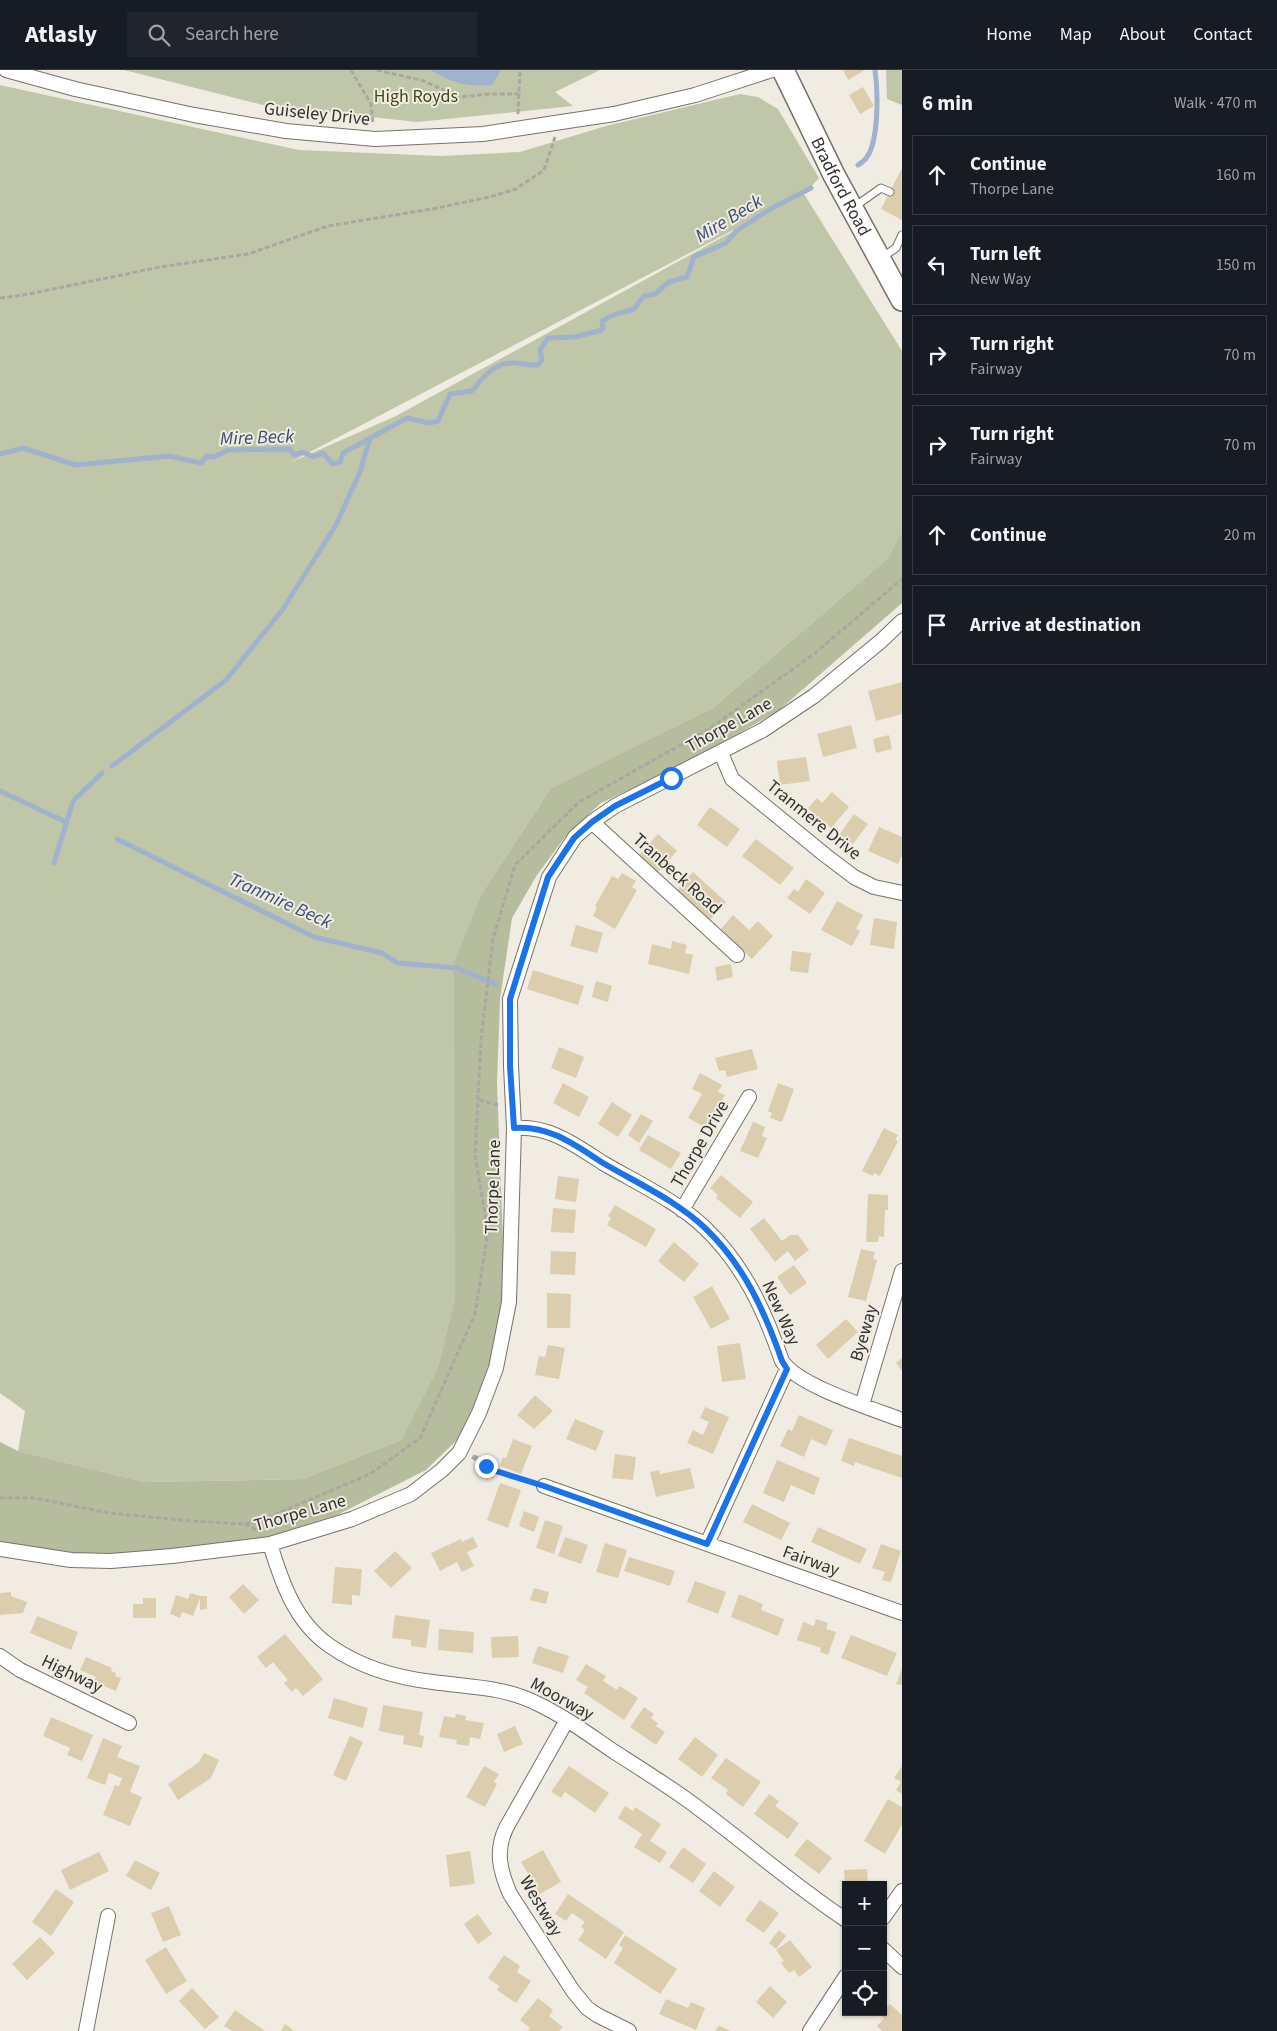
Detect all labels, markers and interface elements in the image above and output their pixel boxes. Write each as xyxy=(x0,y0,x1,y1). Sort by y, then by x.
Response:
search box xyxy=(127,12,477,57)
text: Atlasly xyxy=(25,17,97,52)
icon: search xyxy=(145,21,173,49)
text: Search here xyxy=(185,21,279,48)
text: Home xyxy=(986,22,1032,47)
text: Map xyxy=(1060,22,1092,47)
text: About xyxy=(1120,22,1165,47)
text: Contact xyxy=(1193,22,1252,47)
park label: High Royds xyxy=(374,84,458,109)
text: 6 min xyxy=(922,88,973,118)
text: Walk · 470 m xyxy=(1174,92,1257,114)
street label: Guiseley Drive xyxy=(263,96,371,132)
street label: Bradford Road xyxy=(805,133,877,240)
text: Continue xyxy=(970,151,1047,178)
icon: ahead xyxy=(923,161,951,189)
text: 160 m xyxy=(1216,164,1256,186)
text: Thorpe Lane xyxy=(970,178,1054,200)
water label: Mire Beck xyxy=(690,188,769,250)
text: Turn left xyxy=(970,241,1041,268)
icon: left xyxy=(923,251,951,279)
text: 150 m xyxy=(1216,254,1256,276)
text: New Way xyxy=(970,268,1031,290)
text: Turn right xyxy=(970,331,1054,358)
icon: right xyxy=(923,341,951,369)
text: 70 m xyxy=(1224,344,1256,366)
text: Fairway xyxy=(970,358,1022,380)
text: Turn right xyxy=(970,421,1054,448)
water label: Mire Beck xyxy=(219,423,296,453)
icon: right xyxy=(923,431,951,459)
text: 70 m xyxy=(1224,434,1256,456)
text: Fairway xyxy=(970,448,1022,470)
icon: ahead xyxy=(923,521,951,549)
text: Continue xyxy=(970,522,1047,549)
text: 20 m xyxy=(1224,524,1256,546)
icon: arrive xyxy=(923,611,951,639)
text: Arrive at destination xyxy=(970,612,1141,639)
street label: Thorpe Lane xyxy=(682,691,776,759)
route start xyxy=(660,767,683,790)
street label: Tranmere Drive xyxy=(761,774,867,866)
street label: Tranbeck Road xyxy=(627,827,727,921)
water label: Tranmire Beck xyxy=(224,866,337,936)
street label: Thorpe Drive xyxy=(665,1096,735,1192)
street label: Thorpe Lane xyxy=(479,1139,507,1235)
street label: New Way xyxy=(756,1277,807,1350)
street label: Byeway xyxy=(844,1301,884,1364)
route end xyxy=(475,1455,498,1478)
street label: Thorpe Lane xyxy=(251,1488,349,1538)
street label: Fairway xyxy=(779,1539,843,1583)
street label: Highway xyxy=(37,1648,107,1700)
street label: Moorway xyxy=(526,1671,599,1727)
street label: Westway xyxy=(513,1871,569,1941)
map controls xyxy=(842,1881,887,2016)
button: + xyxy=(842,1881,887,1926)
button: − xyxy=(842,1926,887,1971)
button: locate xyxy=(842,1971,887,2016)

